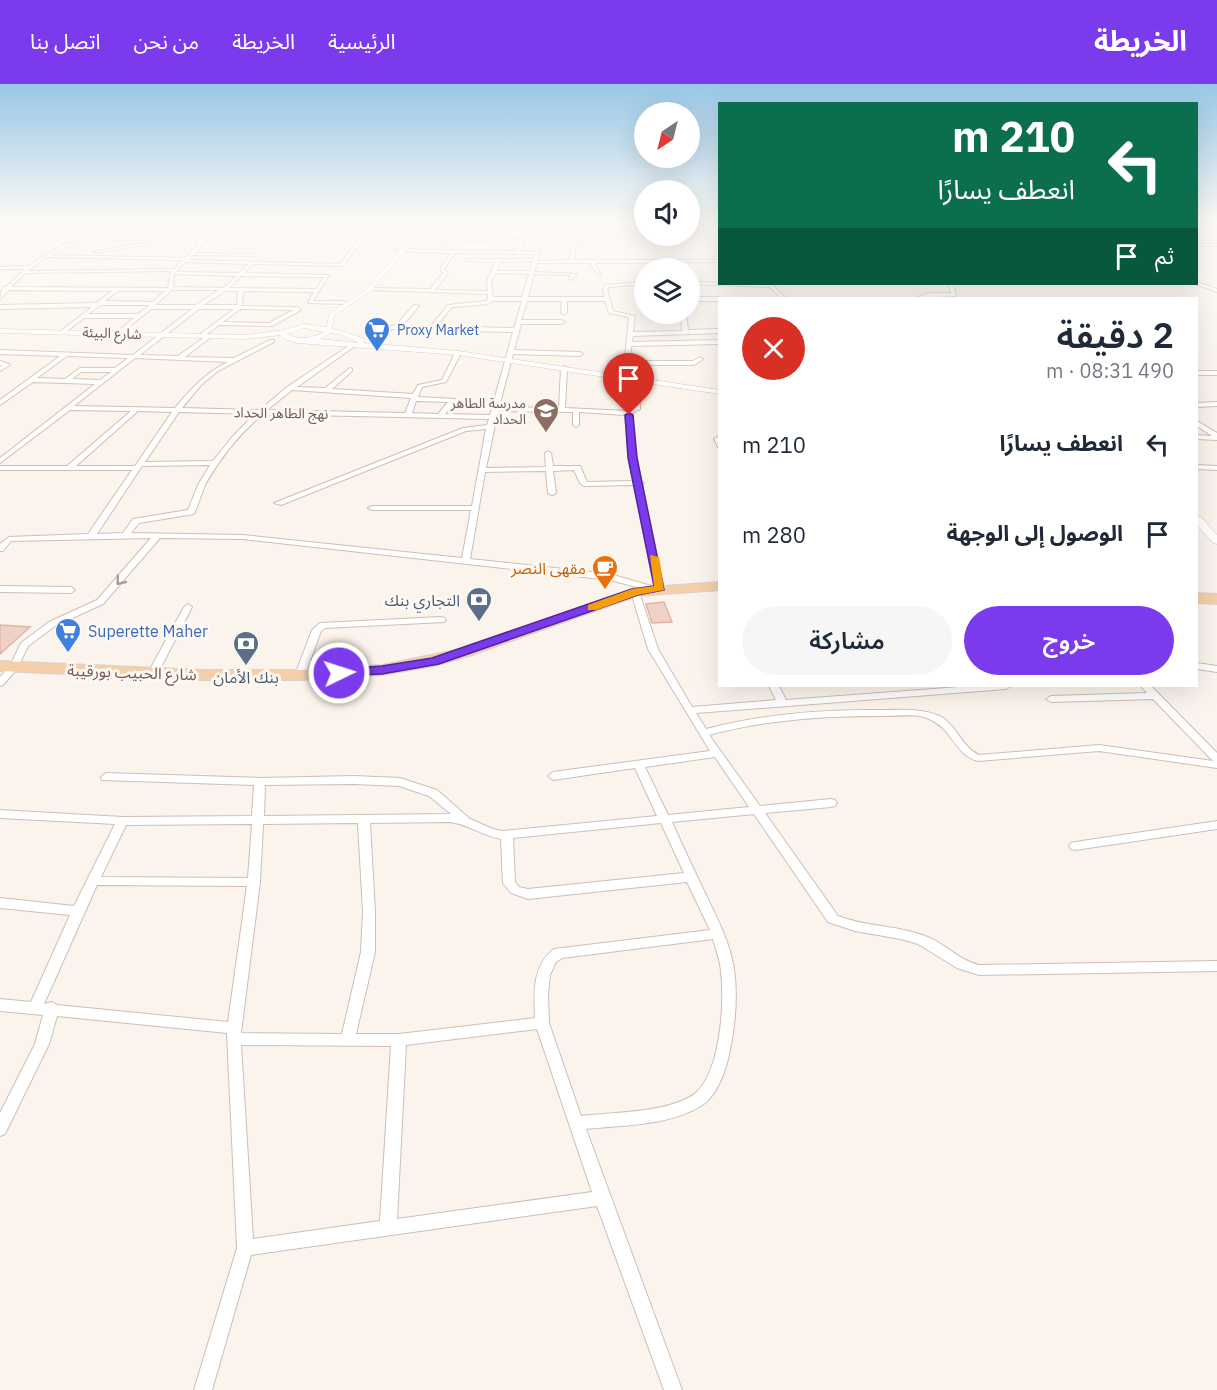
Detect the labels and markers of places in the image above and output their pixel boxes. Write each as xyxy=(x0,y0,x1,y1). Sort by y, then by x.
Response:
supermarket icon: Proxy Market xyxy=(362,315,392,353)
place label: Proxy Market xyxy=(397,321,479,339)
pin xyxy=(603,353,654,415)
place label: مدرسة الطاهر الحداد xyxy=(450,394,526,428)
school or university icon: مدرسة الطاهر الحداد xyxy=(531,396,561,434)
cafe icon: مقهى النصر xyxy=(590,553,620,591)
place label: مقهى النصر xyxy=(510,558,586,578)
bank icon: التجاري بنك xyxy=(464,585,494,623)
place label: التجاري بنك xyxy=(385,590,460,613)
supermarket icon: Superette Maher xyxy=(53,616,83,654)
place label: Superette Maher xyxy=(88,621,208,641)
bank icon: بنك الأمان xyxy=(231,629,261,667)
place label: بنك الأمان xyxy=(213,667,279,687)

